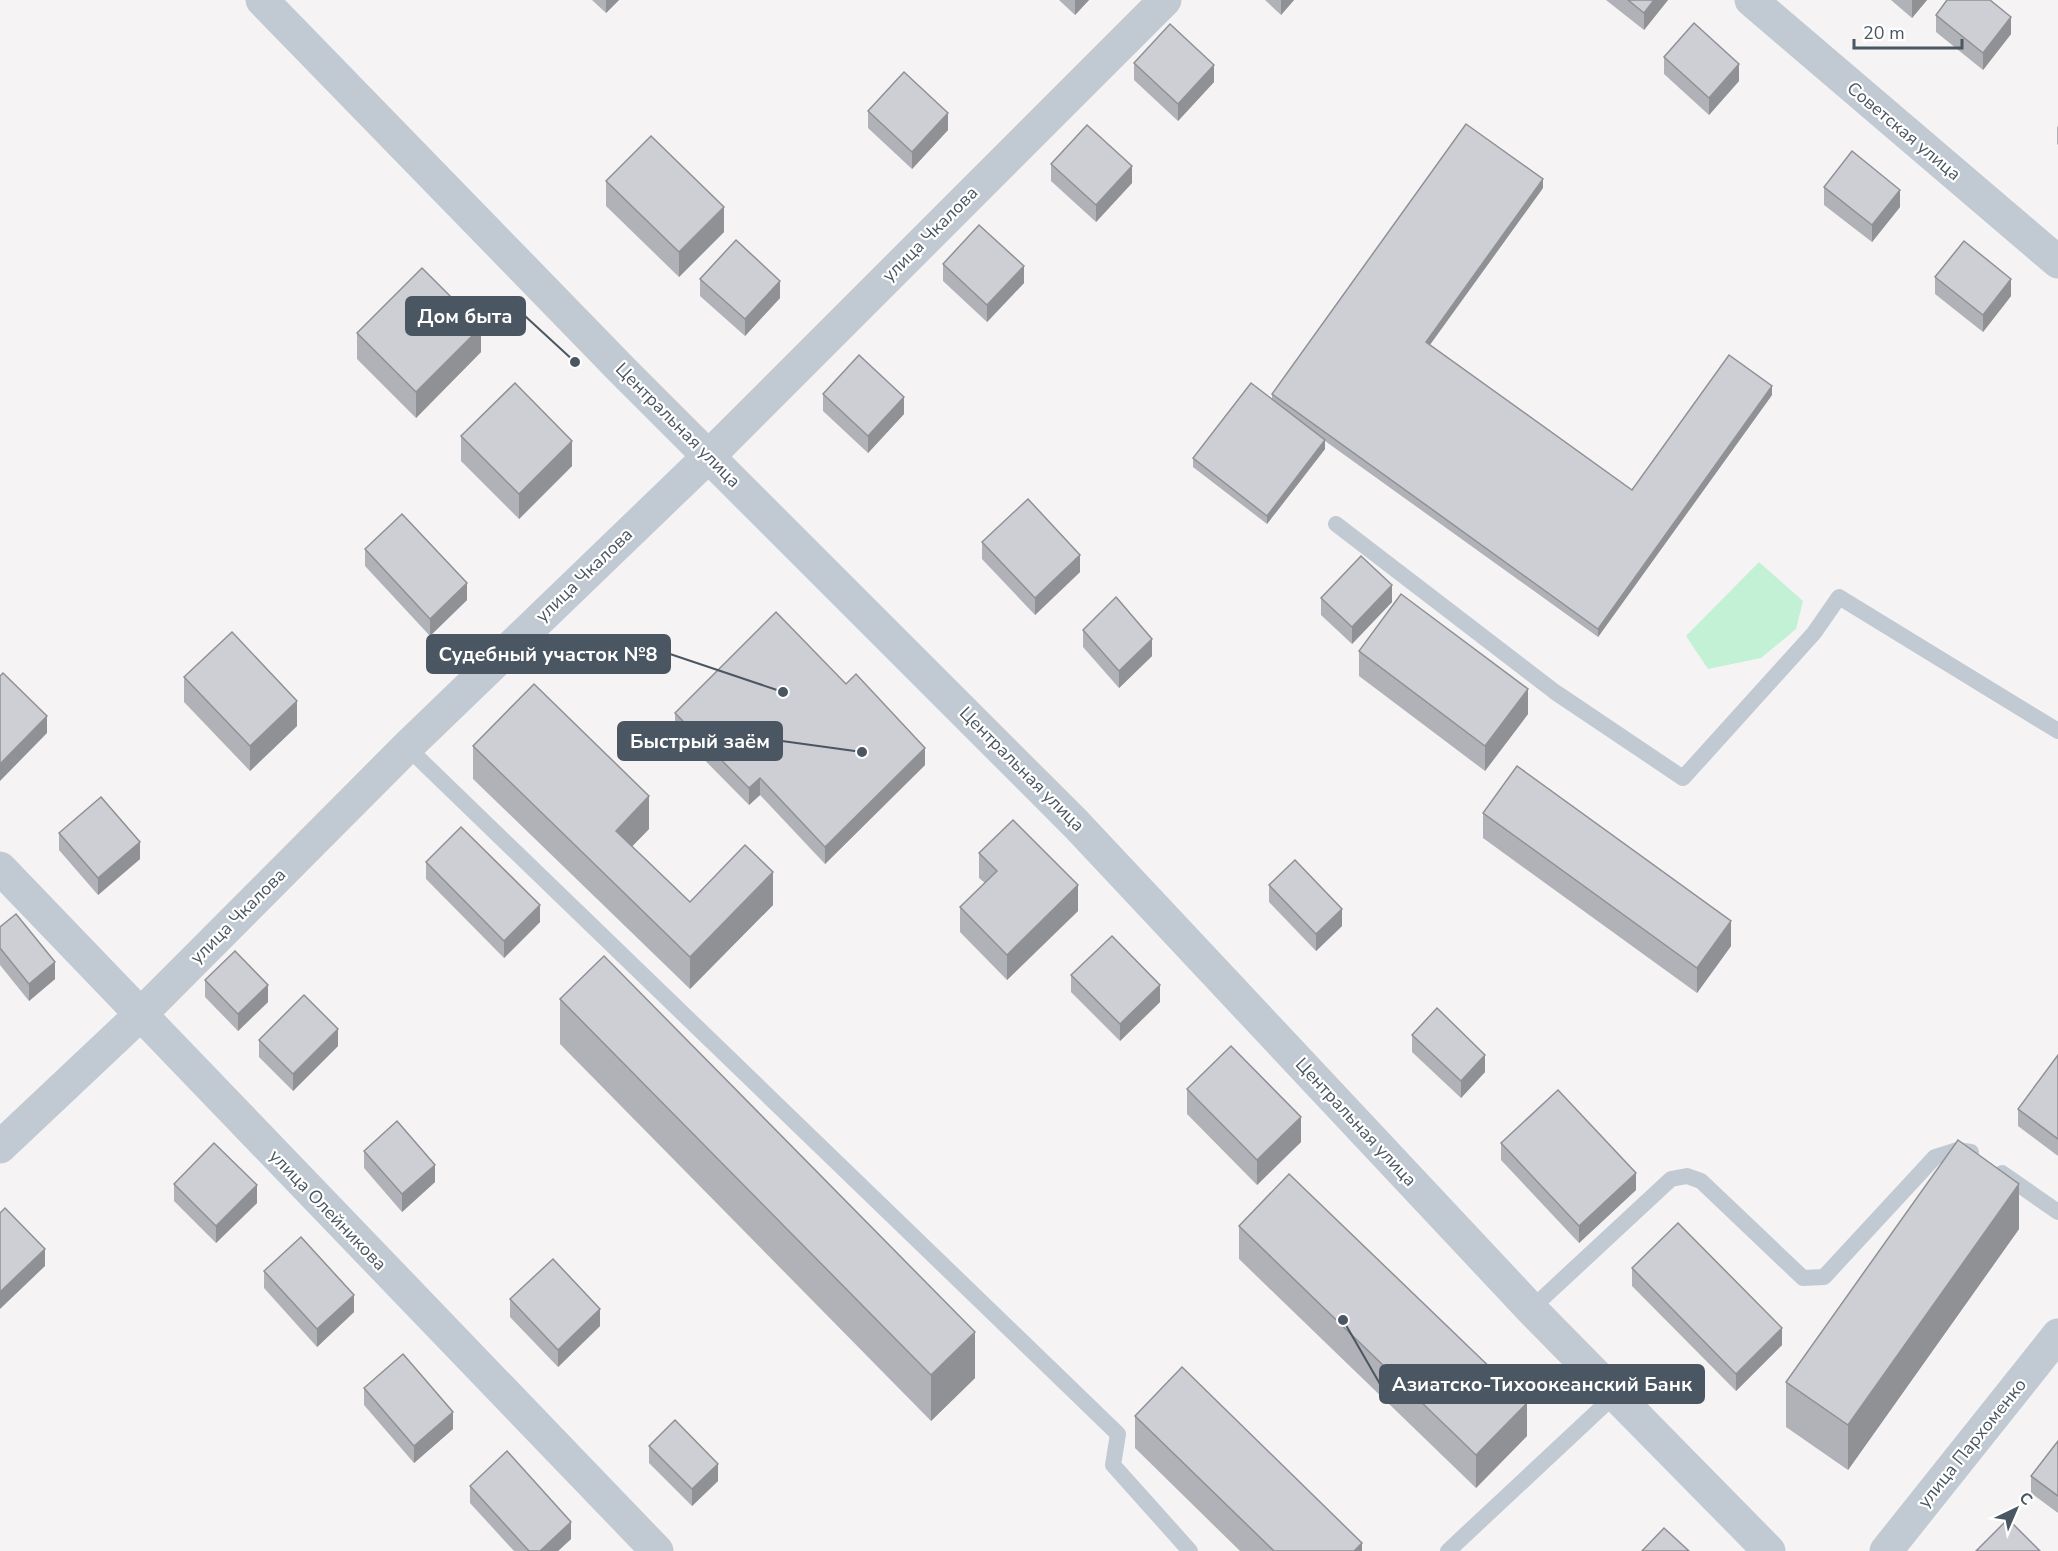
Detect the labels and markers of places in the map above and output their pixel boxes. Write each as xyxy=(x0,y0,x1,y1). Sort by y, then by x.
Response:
callout: Дом быта xyxy=(406,297,525,335)
callout: Судебный участок №8 xyxy=(427,635,670,673)
callout: Быстрый заём xyxy=(618,722,782,760)
callout: Азиатско-Тихоокеанский Банк xyxy=(1380,1365,1704,1403)

